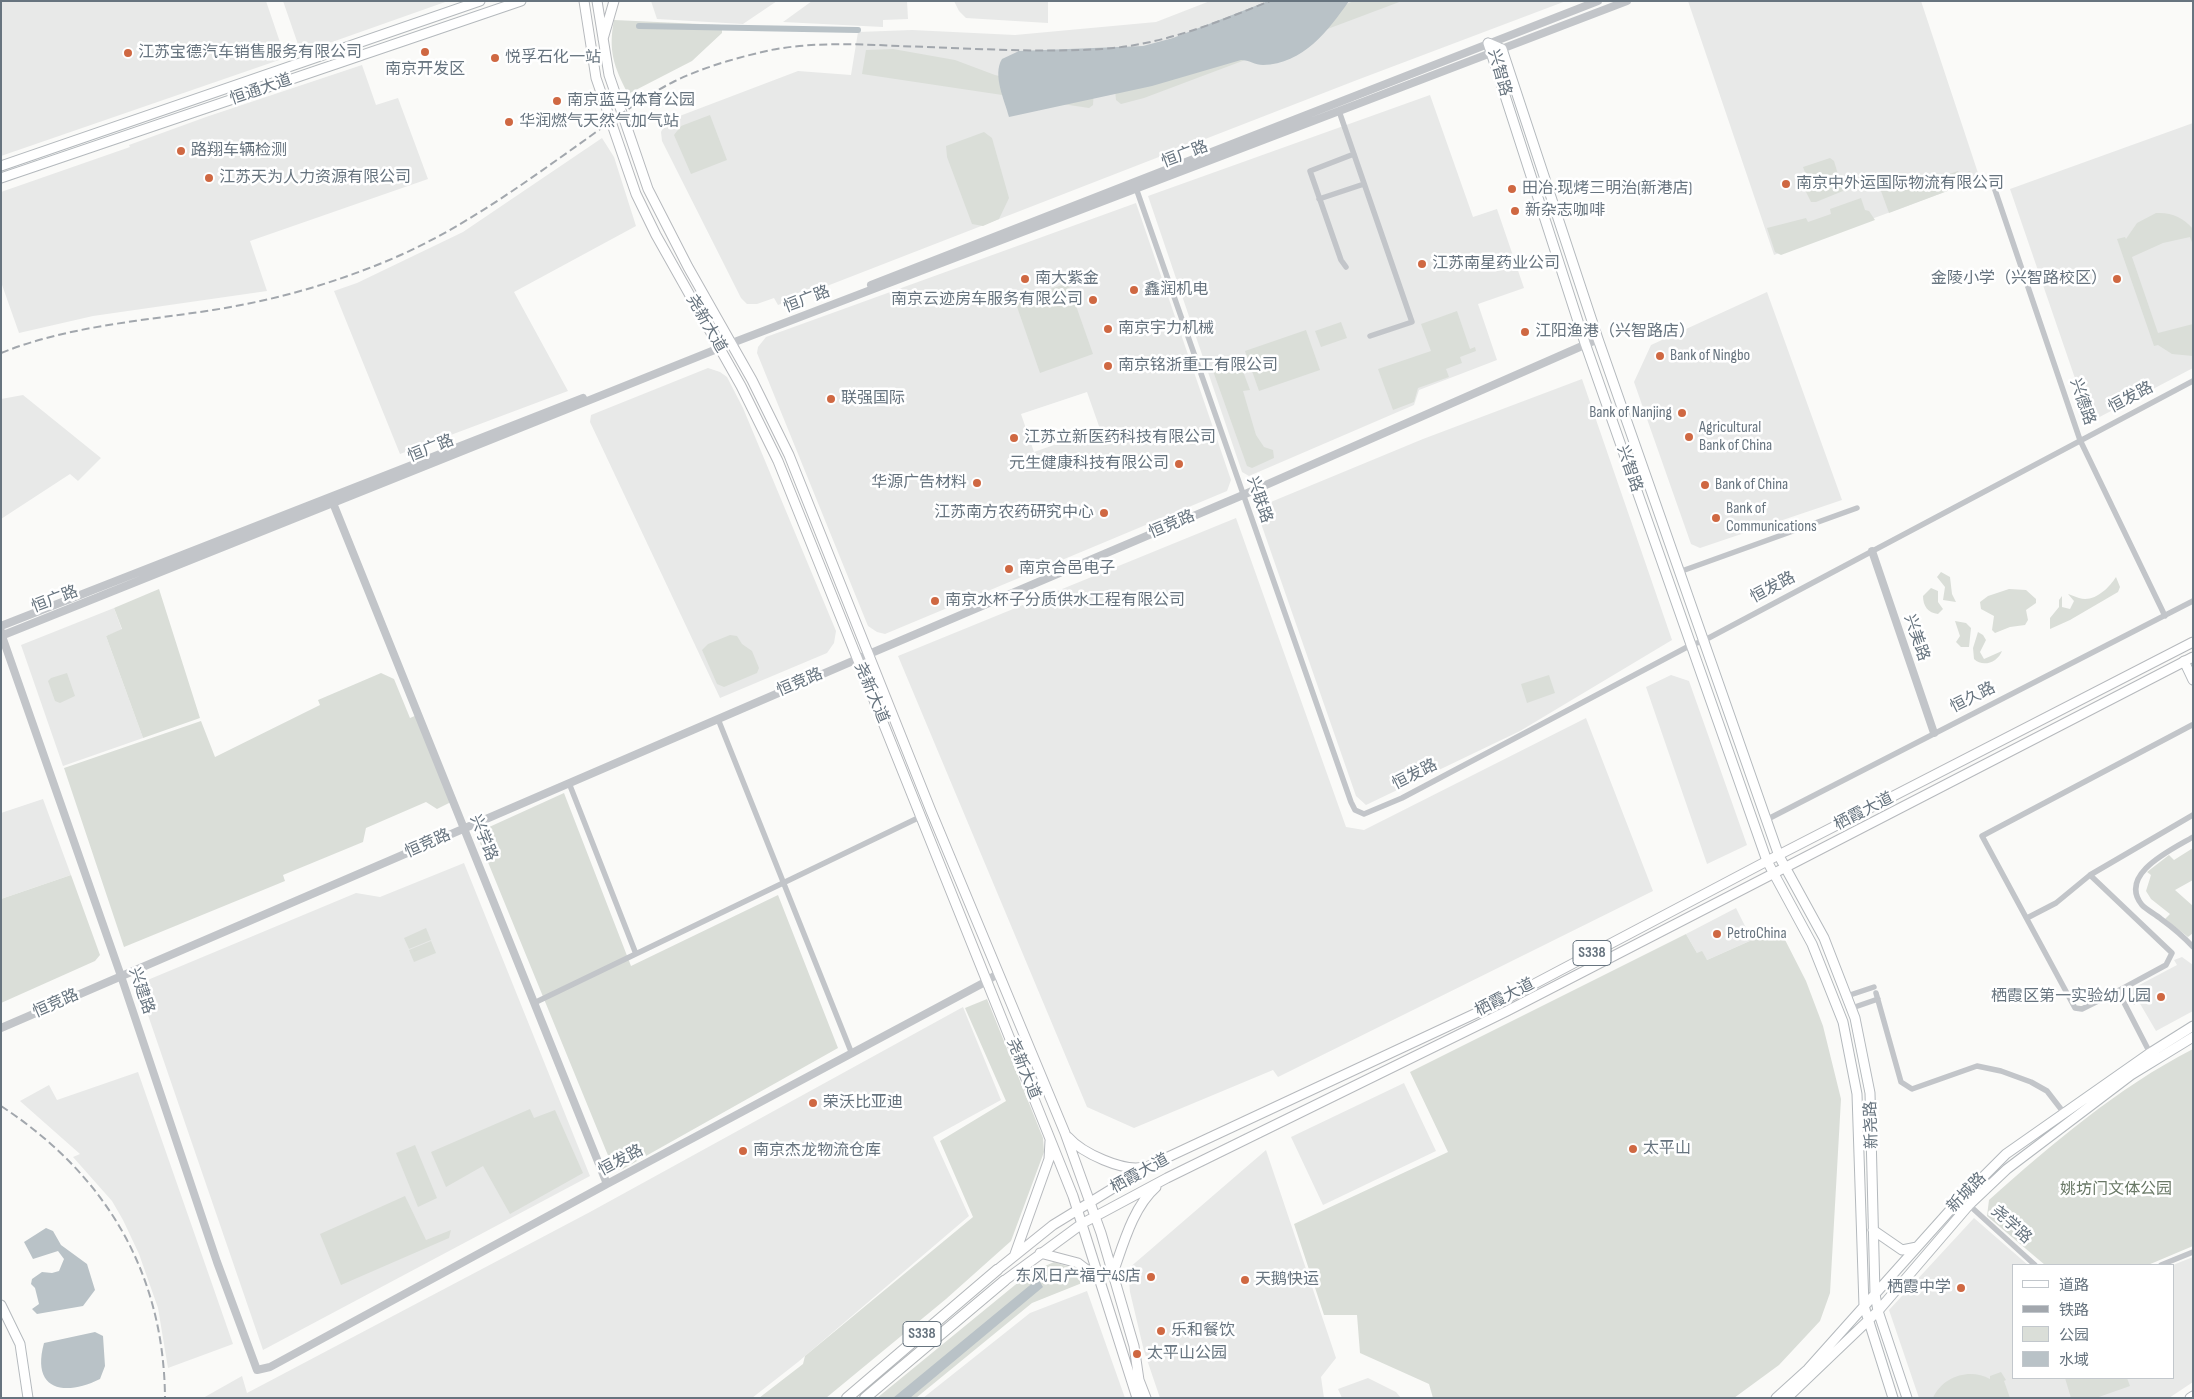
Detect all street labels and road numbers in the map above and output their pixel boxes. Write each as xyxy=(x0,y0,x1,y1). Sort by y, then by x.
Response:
street label: 兴智路 xyxy=(1483,47,1515,99)
street label: 恒通大道 xyxy=(228,71,294,109)
street label: 恒广路 xyxy=(1159,137,1211,173)
street label: 恒广路 xyxy=(781,282,833,318)
street label: 尧新大道 xyxy=(682,291,730,357)
street label: 兴德路 xyxy=(2065,376,2099,428)
street label: 恒发路 xyxy=(2105,378,2157,418)
street label: 恒广路 xyxy=(405,431,457,467)
street label: 兴智路 xyxy=(1612,443,1646,495)
street label: 兴联路 xyxy=(1242,474,1276,526)
street label: 恒竞路 xyxy=(1146,507,1198,543)
street label: 恒发路 xyxy=(1747,568,1799,608)
street label: 恒广路 xyxy=(29,582,81,618)
street label: 兴美路 xyxy=(1899,612,1933,664)
street label: 尧新大道 xyxy=(850,660,892,726)
street label: 恒竞路 xyxy=(774,665,826,701)
street label: 恒久路 xyxy=(1947,679,1999,717)
street label: 恒发路 xyxy=(1389,756,1441,794)
street label: 栖霞大道 xyxy=(1831,789,1897,835)
street label: 兴学路 xyxy=(465,812,501,864)
street label: 恒竞路 xyxy=(402,825,454,863)
road number: S338 xyxy=(1573,940,1611,966)
street label: 兴建路 xyxy=(124,965,158,1017)
street label: 栖霞大道 xyxy=(1472,975,1538,1021)
street label: 恒竞路 xyxy=(30,985,82,1023)
street label: 尧新大道 xyxy=(1002,1036,1044,1102)
street label: 新尧路 xyxy=(1862,1101,1882,1149)
street label: 恒发路 xyxy=(595,1141,647,1181)
street label: 栖霞大道 xyxy=(1107,1150,1173,1198)
street label: 新城路 xyxy=(1943,1169,1991,1217)
street label: 尧学路 xyxy=(1987,1202,2035,1248)
road number: S338 xyxy=(903,1322,941,1346)

